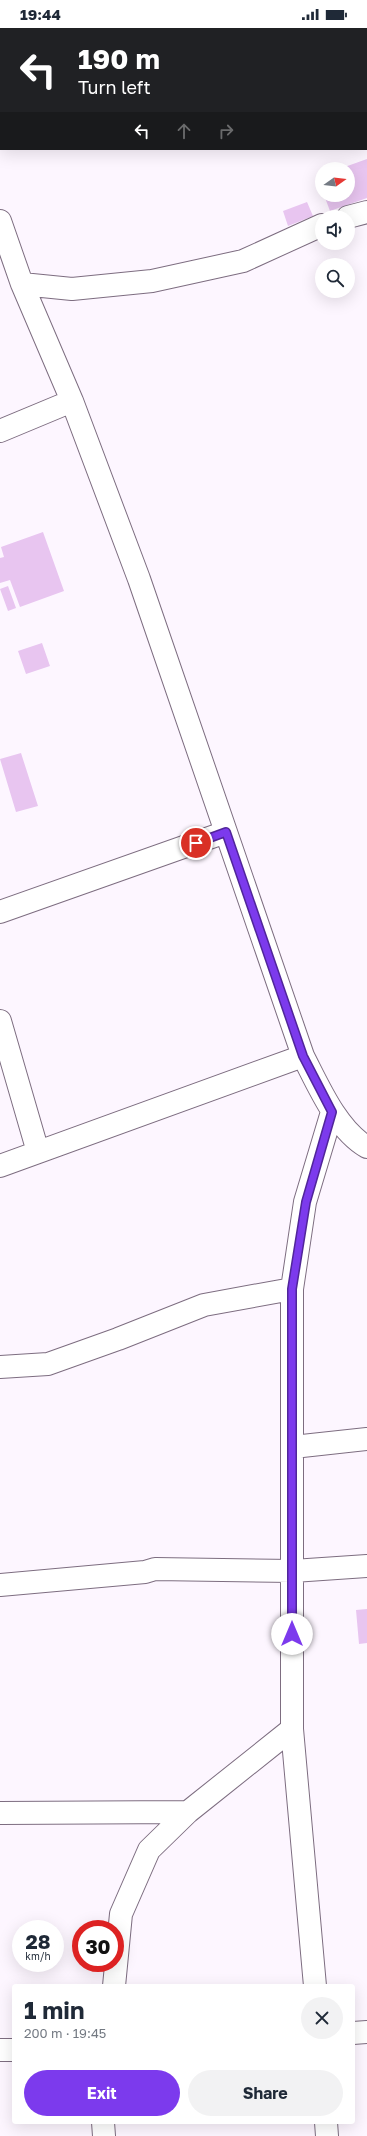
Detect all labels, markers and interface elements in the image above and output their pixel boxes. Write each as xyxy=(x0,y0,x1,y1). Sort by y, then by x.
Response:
text: 19:44 xyxy=(20,5,61,23)
text: 190 m xyxy=(78,42,160,75)
icon: left xyxy=(12,44,64,96)
text: Turn left xyxy=(78,76,151,98)
icon: left xyxy=(131,120,153,142)
icon: ahead xyxy=(173,120,195,142)
icon: right xyxy=(215,120,237,142)
north arrow xyxy=(315,162,355,202)
map controls xyxy=(315,162,355,298)
button: sound xyxy=(315,210,355,250)
button: search xyxy=(315,258,355,298)
pin xyxy=(179,826,213,860)
icon: arrive xyxy=(185,832,207,854)
position arrow xyxy=(271,1613,313,1655)
speed limit sign: 30 xyxy=(72,1920,124,1972)
text: 28 xyxy=(25,1929,50,1953)
text: km/h xyxy=(25,1950,51,1962)
text: 1 min xyxy=(24,1995,84,2024)
button: close xyxy=(301,1997,343,2039)
text: 200 m · 19:45 xyxy=(24,2025,106,2041)
button: Exit xyxy=(24,2070,180,2116)
button: Share xyxy=(188,2070,343,2116)

